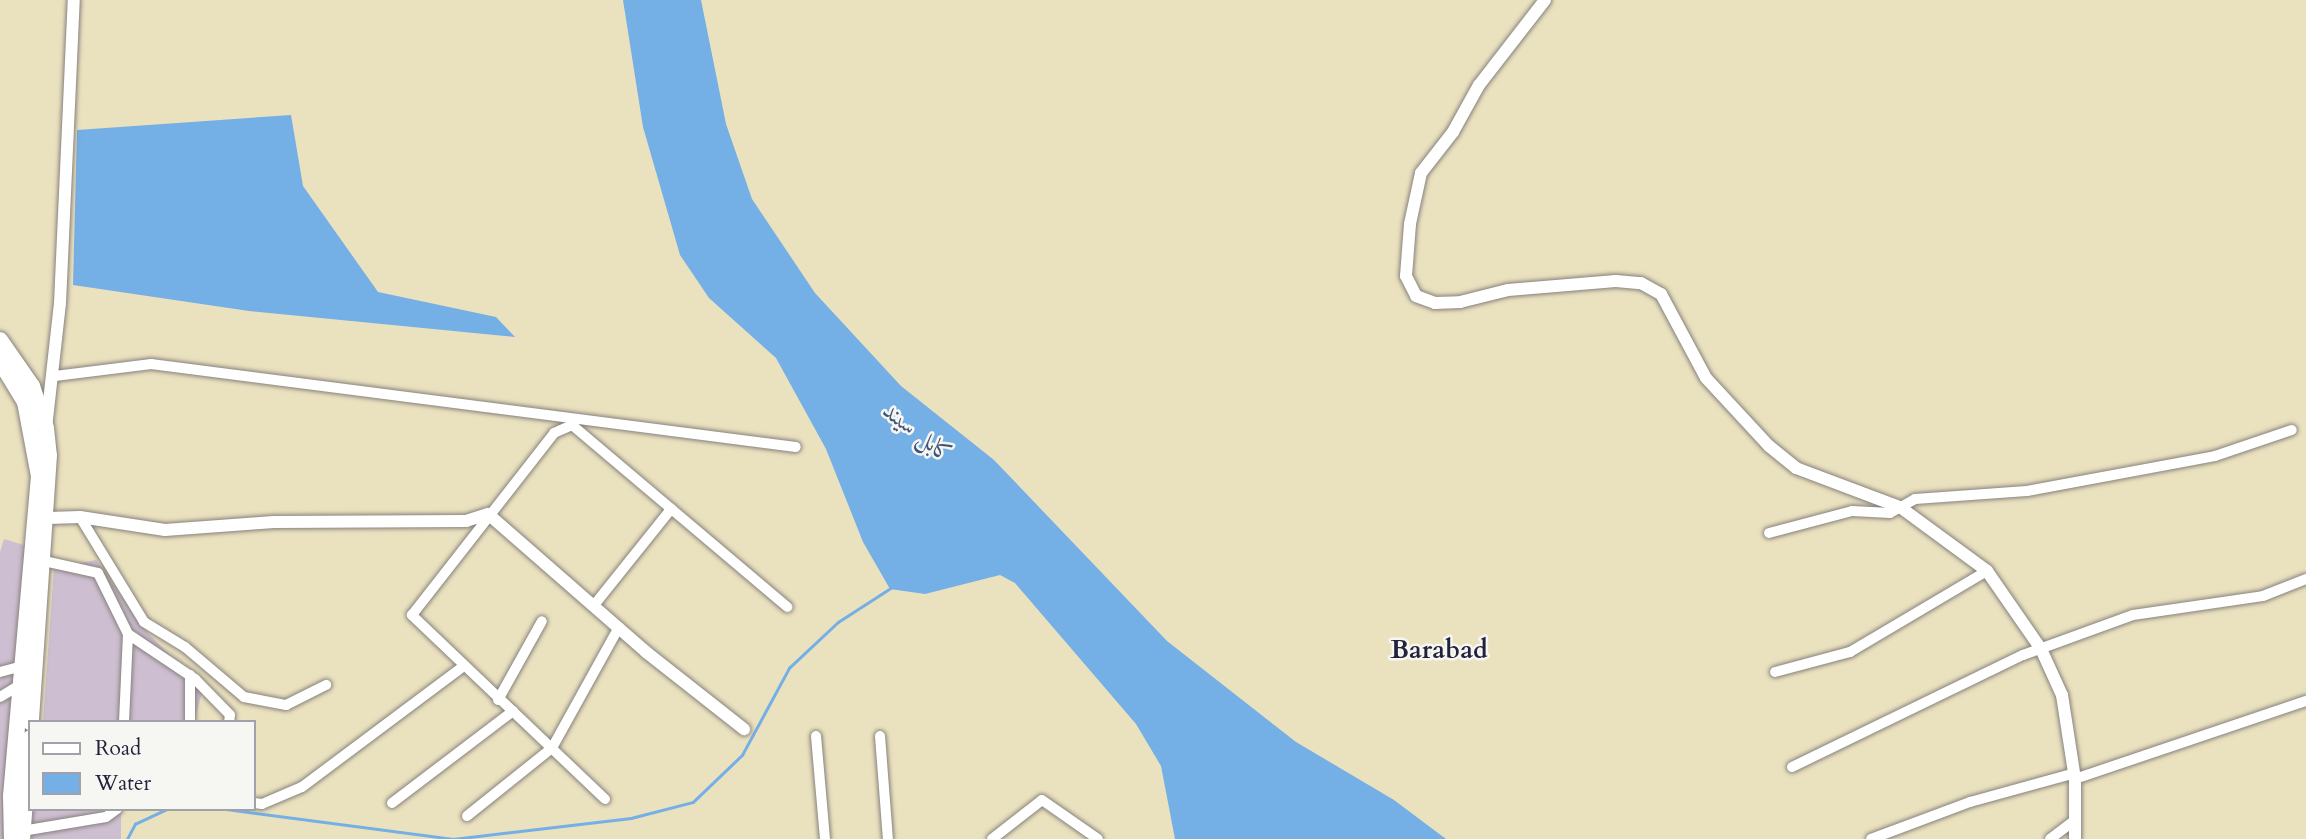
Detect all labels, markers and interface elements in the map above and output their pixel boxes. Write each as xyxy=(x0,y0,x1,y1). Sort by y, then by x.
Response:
water label: کابل سيند xyxy=(877,396,959,470)
district label: Barabad xyxy=(1390,634,1488,666)
legend xyxy=(28,720,256,811)
text: Road xyxy=(95,734,141,763)
text: Water xyxy=(95,769,151,798)

